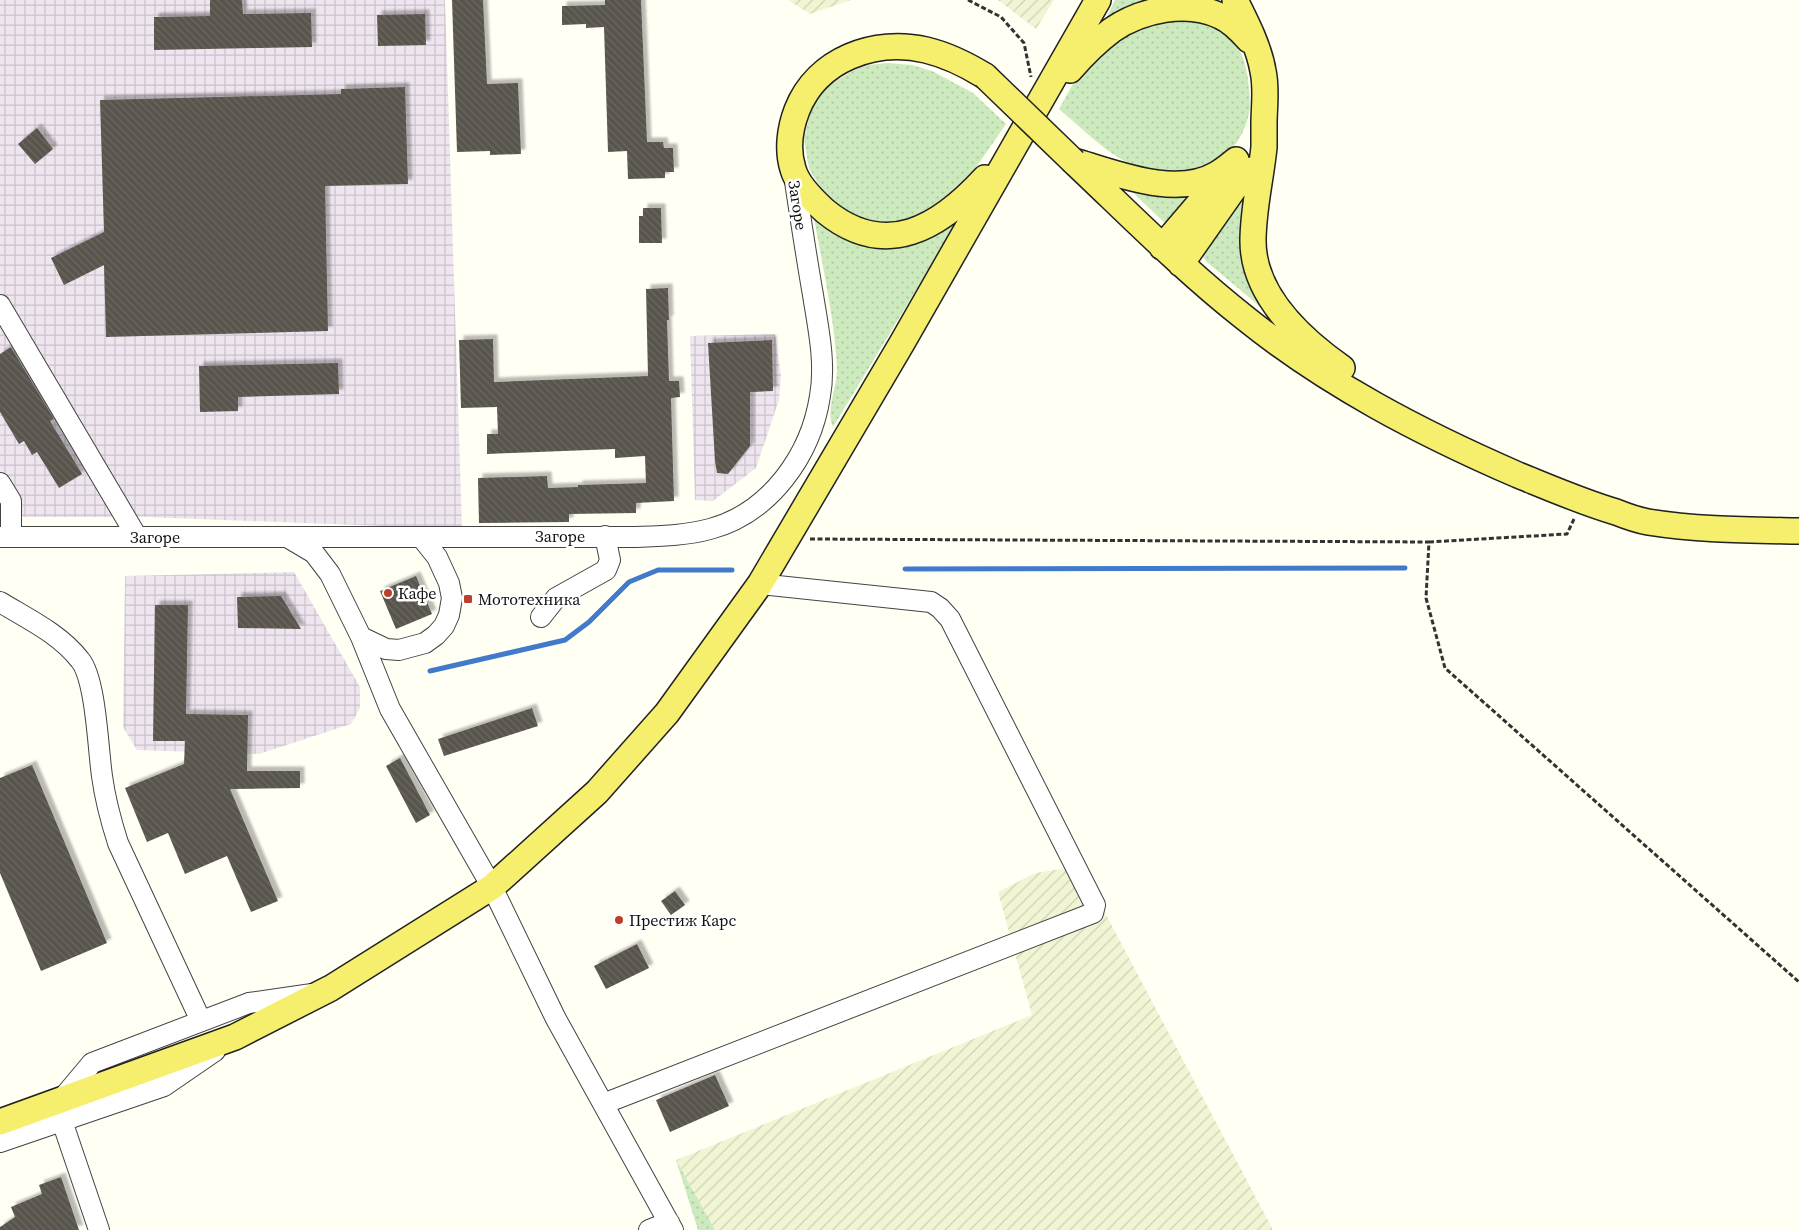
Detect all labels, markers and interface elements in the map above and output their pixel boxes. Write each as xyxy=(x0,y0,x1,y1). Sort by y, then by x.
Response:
street label: Загоре xyxy=(783,179,813,231)
street label: Загоре xyxy=(535,525,585,547)
street label: Загоре xyxy=(130,526,180,548)
place label: Кафе xyxy=(398,582,437,604)
marker: Кафе xyxy=(382,587,394,599)
place label: Мототехника xyxy=(478,588,581,610)
marker: Мототехника xyxy=(462,593,474,605)
place label: Престиж Карс xyxy=(629,909,736,931)
marker: Престиж Карс xyxy=(613,914,625,926)

